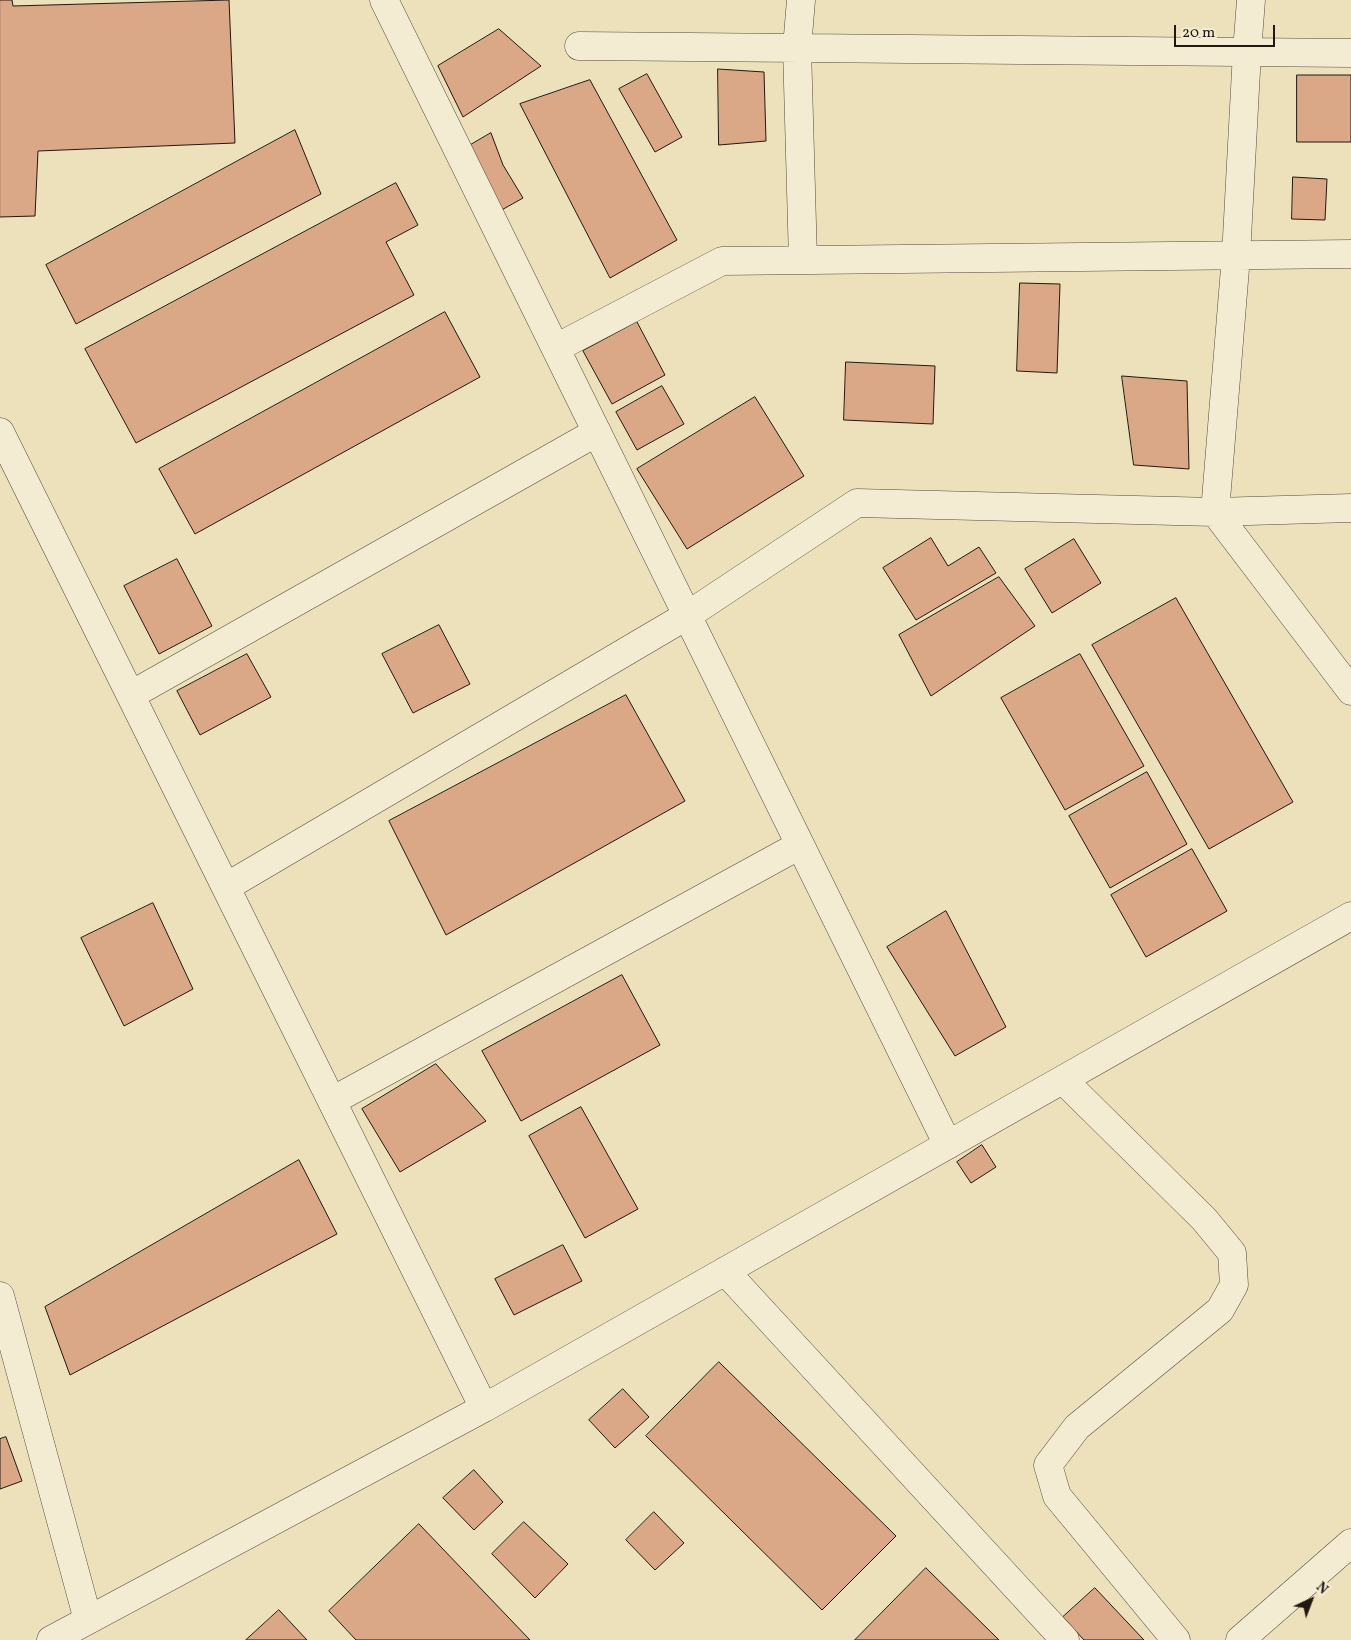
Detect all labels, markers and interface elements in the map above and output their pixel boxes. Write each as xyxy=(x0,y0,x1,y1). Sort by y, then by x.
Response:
scale bar xyxy=(1176,15,1277,47)
text: 20 m xyxy=(1182,23,1215,44)
north arrow xyxy=(1286,1575,1336,1625)
text: N xyxy=(1311,1578,1332,1599)

